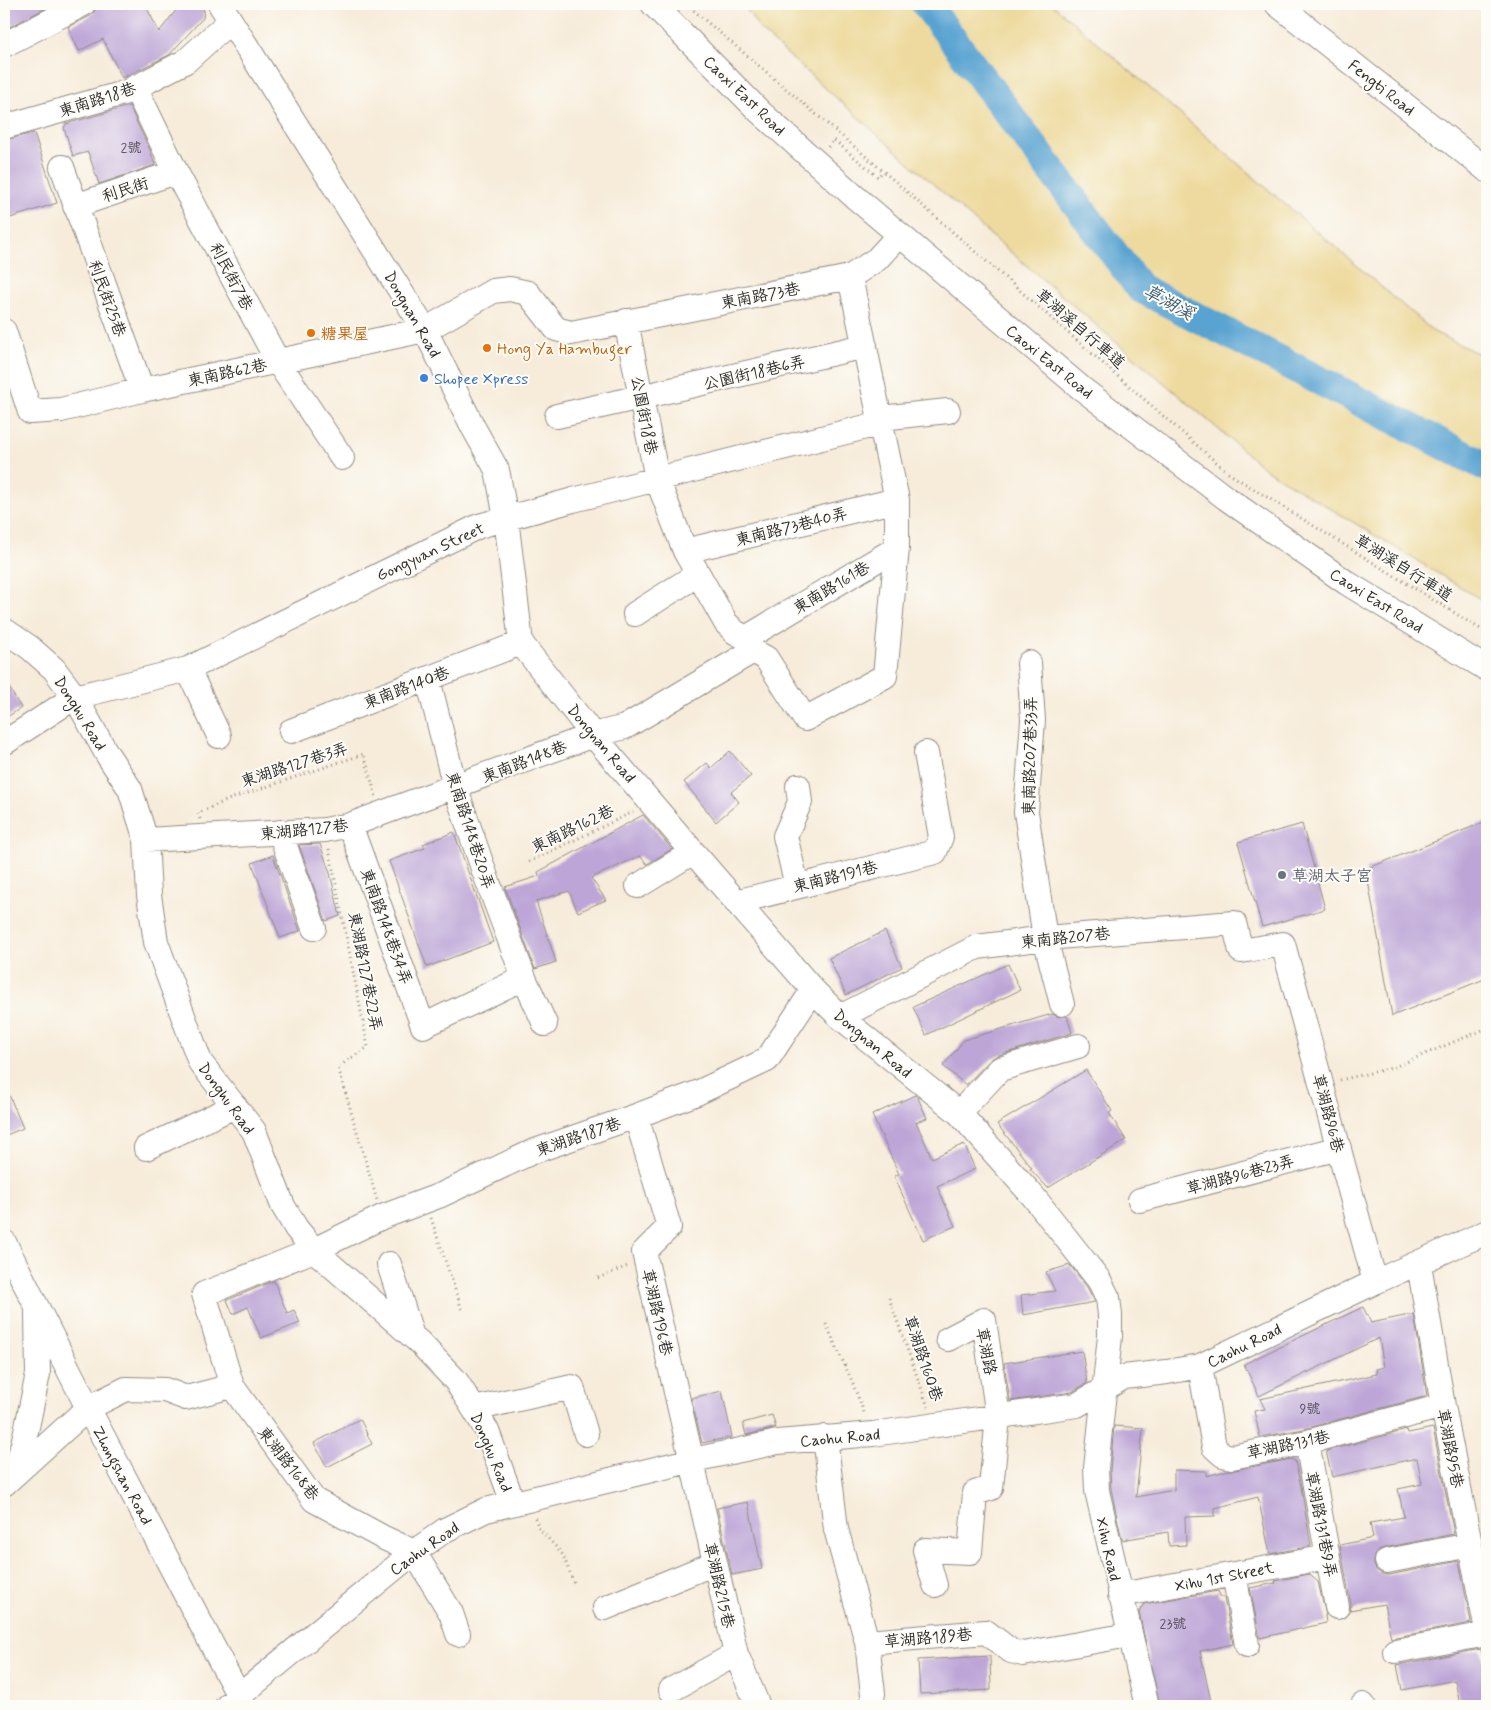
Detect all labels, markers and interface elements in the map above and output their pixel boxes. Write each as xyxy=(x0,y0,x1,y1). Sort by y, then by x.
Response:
street label: Caoxi East Road xyxy=(698,51,790,141)
street label: Fengti Road xyxy=(1343,55,1419,122)
street label: 東南路18巷 xyxy=(56,78,139,123)
house number: 2號 xyxy=(121,139,141,157)
street label: 利民街 xyxy=(99,173,152,208)
street label: 利民街7巷 xyxy=(204,239,257,314)
street label: 利民街25巷 xyxy=(83,257,130,340)
street label: Dongnan Road xyxy=(378,268,445,362)
street label: 東南路73巷 xyxy=(719,278,802,314)
water label: 草湖溪 xyxy=(1139,279,1199,327)
street label: 草湖溪自行車道 xyxy=(1031,284,1129,374)
street label: Caoxi East Road xyxy=(1001,320,1097,404)
place label: 糖果屋 xyxy=(321,324,369,345)
marker: 糖果屋 xyxy=(305,327,317,339)
place label: Hong Ya Hambuger xyxy=(497,339,632,361)
marker: Hong Ya Hambuger xyxy=(481,342,493,354)
street label: 公園街18巷6弄 xyxy=(701,352,807,395)
street label: 東南路62巷 xyxy=(186,355,269,392)
place label: Shopee Xpress xyxy=(434,369,528,390)
marker: Shopee Xpress xyxy=(418,372,430,384)
street label: 公園街18巷 xyxy=(626,374,661,457)
street label: 東南路73巷40弄 xyxy=(733,503,850,552)
street label: Gongyuan Street xyxy=(373,518,489,587)
street label: 草湖溪自行車道 xyxy=(1350,530,1456,607)
street label: 東南路161巷 xyxy=(789,557,874,619)
street label: Caoxi East Road xyxy=(1325,564,1427,638)
street label: 東南路140巷 xyxy=(361,662,453,714)
street label: Donghu Road xyxy=(48,673,111,756)
street label: 東南路207巷33弄 xyxy=(1019,696,1042,816)
street label: Dongnan Road xyxy=(561,700,640,788)
street label: 東南路148巷 xyxy=(479,737,570,788)
street label: 東湖路127巷3弄 xyxy=(238,738,351,793)
street label: 東南路148巷20弄 xyxy=(441,769,498,892)
street label: 東南路162巷 xyxy=(528,800,618,858)
street label: 東湖路127巷 xyxy=(259,815,349,846)
street label: 東南路191巷 xyxy=(791,857,880,898)
street label: 東南路148巷34弄 xyxy=(355,865,416,988)
place label: 草湖太子宮 xyxy=(1292,866,1372,887)
marker: 草湖太子宮 xyxy=(1276,869,1288,881)
street label: 東湖路127巷22弄 xyxy=(343,910,386,1033)
street label: 東南路207巷 xyxy=(1019,923,1111,954)
street label: Dongnan Road xyxy=(828,1005,916,1084)
street label: Donghu Road xyxy=(192,1059,259,1140)
street label: 草湖路96巷 xyxy=(1307,1072,1348,1155)
street label: 東湖路187巷 xyxy=(533,1113,624,1162)
street label: 草湖路96巷23弄 xyxy=(1184,1151,1297,1200)
street label: 草湖路196巷 xyxy=(636,1267,677,1358)
street label: 草湖路160巷 xyxy=(898,1313,947,1404)
street label: Caohu Road xyxy=(1204,1319,1285,1373)
street label: 草湖路 xyxy=(971,1326,1000,1377)
house number: 9號 xyxy=(1300,1400,1320,1418)
street label: 草湖路95巷 xyxy=(1432,1407,1468,1490)
street label: Donghu Road xyxy=(464,1410,517,1496)
street label: Zhongshan Road xyxy=(86,1422,157,1529)
street label: 東湖路168巷 xyxy=(252,1423,323,1505)
street label: Caohu Road xyxy=(799,1425,881,1452)
street label: 草湖路131巷 xyxy=(1245,1426,1332,1464)
street label: 草湖路131巷9弄 xyxy=(1300,1469,1341,1579)
street label: Xihu Road xyxy=(1090,1515,1125,1583)
street label: Caohu Road xyxy=(386,1518,464,1581)
street label: 草湖路215巷 xyxy=(698,1540,739,1630)
street label: Xihu 1st Street xyxy=(1173,1557,1276,1597)
house number: 23號 xyxy=(1160,1615,1186,1633)
street label: 草湖路189巷 xyxy=(883,1624,973,1653)

